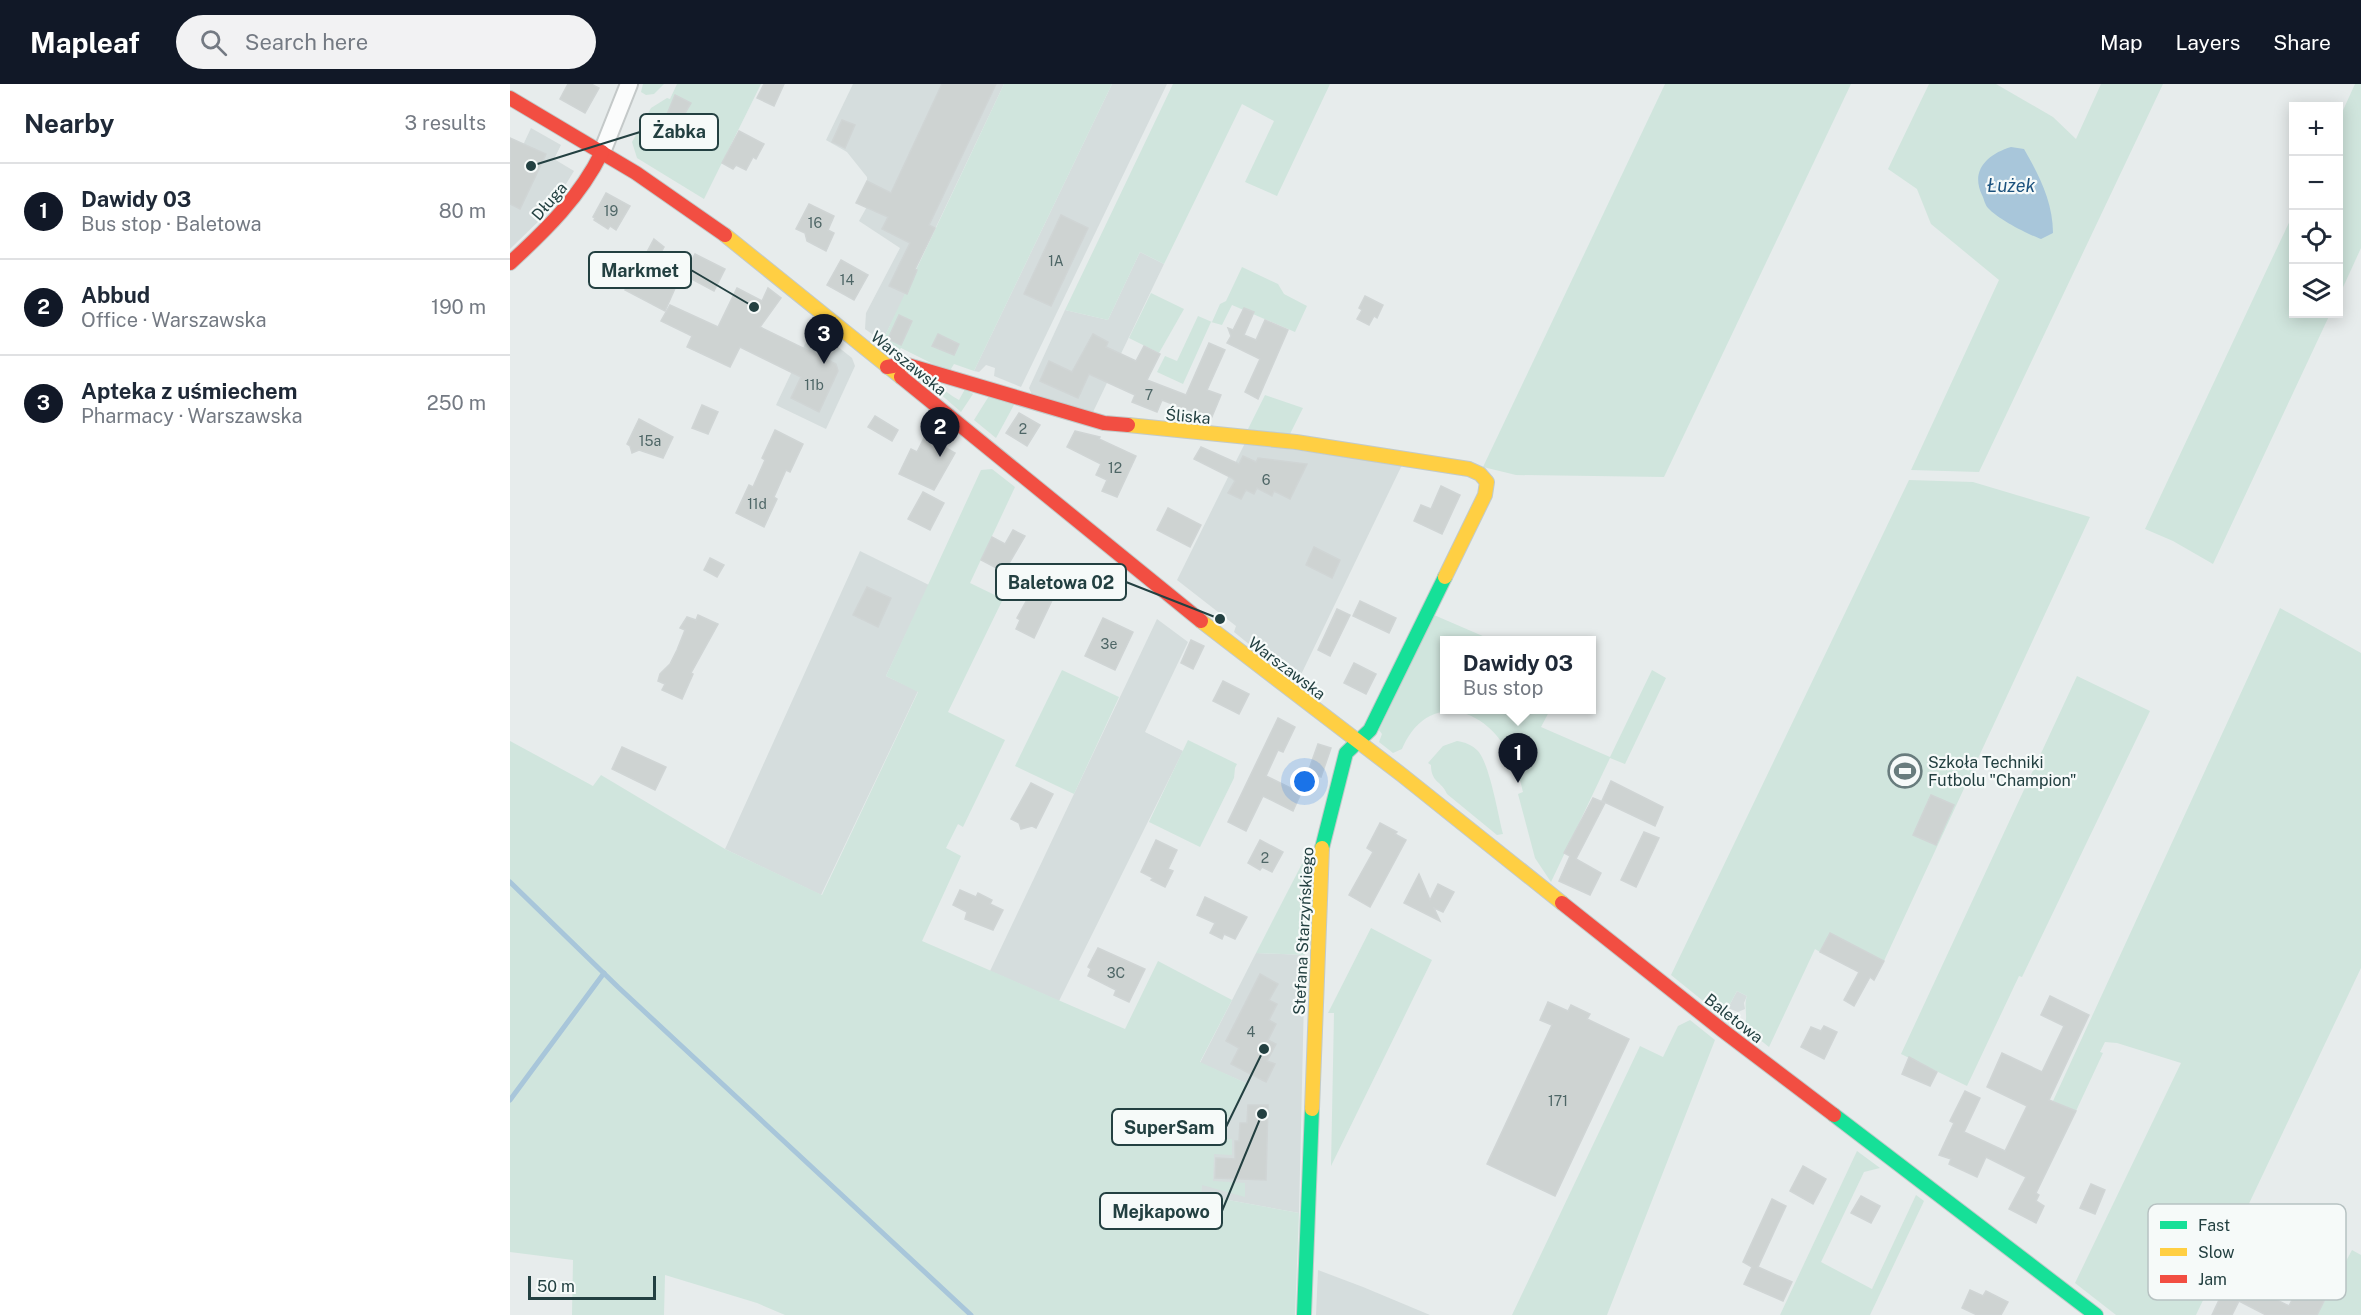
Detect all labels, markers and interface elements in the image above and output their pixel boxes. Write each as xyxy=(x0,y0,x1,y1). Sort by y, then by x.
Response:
search box xyxy=(176,15,596,69)
text: Mapleaf xyxy=(30,26,140,59)
icon: search xyxy=(197,26,230,59)
text: Search here xyxy=(245,29,368,55)
text: Map xyxy=(2100,30,2143,55)
text: Layers xyxy=(2176,30,2240,55)
text: Share xyxy=(2273,30,2331,55)
map controls xyxy=(2289,102,2343,318)
button: + xyxy=(2289,102,2343,156)
text: Nearby xyxy=(24,108,114,139)
text: 3 results xyxy=(405,111,486,135)
callout: Żabka xyxy=(640,114,718,150)
text: Żabka xyxy=(652,120,706,142)
button: − xyxy=(2289,156,2343,210)
water label: Łużek xyxy=(1987,175,2035,196)
street label: Długa xyxy=(528,178,571,224)
text: Dawidy 03 xyxy=(81,186,191,212)
text: 1 xyxy=(39,199,48,223)
text: 80 m xyxy=(439,199,486,223)
house number: 19 xyxy=(604,203,618,219)
button: locate xyxy=(2289,210,2343,264)
text: Bus stop · Baletowa xyxy=(81,212,262,236)
house number: 16 xyxy=(808,215,822,231)
callout: Markmet xyxy=(589,252,691,288)
house number: 1A xyxy=(1048,253,1064,269)
text: Markmet xyxy=(601,260,679,281)
button: layers xyxy=(2289,264,2343,318)
house number: 14 xyxy=(840,272,854,288)
text: Abbud xyxy=(81,282,150,308)
text: 2 xyxy=(37,295,50,319)
text: 190 m xyxy=(431,295,486,319)
text: Office · Warszawska xyxy=(81,308,267,332)
pin: 3 xyxy=(804,314,844,364)
street label: Warszawska xyxy=(867,327,950,400)
house number: 11b xyxy=(804,377,824,393)
text: Apteka z uśmiechem xyxy=(81,378,297,404)
house number: 7 xyxy=(1145,387,1153,403)
text: 3 xyxy=(37,391,50,415)
text: 250 m xyxy=(427,391,486,415)
text: Pharmacy · Warszawska xyxy=(81,404,303,428)
street label: Śliska xyxy=(1165,404,1211,428)
pin: 2 xyxy=(920,408,960,457)
house number: 2 xyxy=(1019,421,1027,437)
house number: 15a xyxy=(639,433,661,449)
house number: 12 xyxy=(1108,460,1122,476)
house number: 6 xyxy=(1262,472,1271,488)
house number: 11d xyxy=(747,496,767,512)
callout: Baletowa 02 xyxy=(996,564,1126,600)
text: Baletowa 02 xyxy=(1008,572,1114,593)
street label: Warszawska xyxy=(1244,633,1329,704)
house number: 3e xyxy=(1101,636,1117,652)
popup xyxy=(1440,636,1596,714)
text: Dawidy 03 xyxy=(1463,650,1573,676)
text: Bus stop xyxy=(1463,676,1543,700)
pin: 1 xyxy=(1498,734,1538,783)
sports icon: Szkoła Techniki Futbolu "Champion" xyxy=(1887,753,1923,789)
place label: Szkoła Techniki Futbolu "Champion" xyxy=(1928,753,2077,790)
your location xyxy=(1290,767,1319,796)
street label: Stefana Starzyńskiego xyxy=(1290,847,1317,1016)
house number: 2 xyxy=(1261,850,1269,866)
house number: 3C xyxy=(1107,965,1125,981)
street label: Baletowa xyxy=(1701,990,1767,1047)
house number: 4 xyxy=(1247,1024,1256,1040)
house number: 171 xyxy=(1548,1093,1568,1109)
callout: SuperSam xyxy=(1112,1109,1226,1145)
text: SuperSam xyxy=(1124,1117,1214,1138)
callout: Mejkapowo xyxy=(1100,1193,1222,1229)
text: Mejkapowo xyxy=(1112,1201,1210,1222)
legend xyxy=(2148,1204,2346,1300)
text: Fast xyxy=(2198,1216,2230,1235)
text: Slow xyxy=(2198,1243,2235,1262)
text: Jam xyxy=(2198,1270,2227,1289)
scale bar xyxy=(528,1273,656,1300)
text: 50 m xyxy=(537,1277,575,1296)

